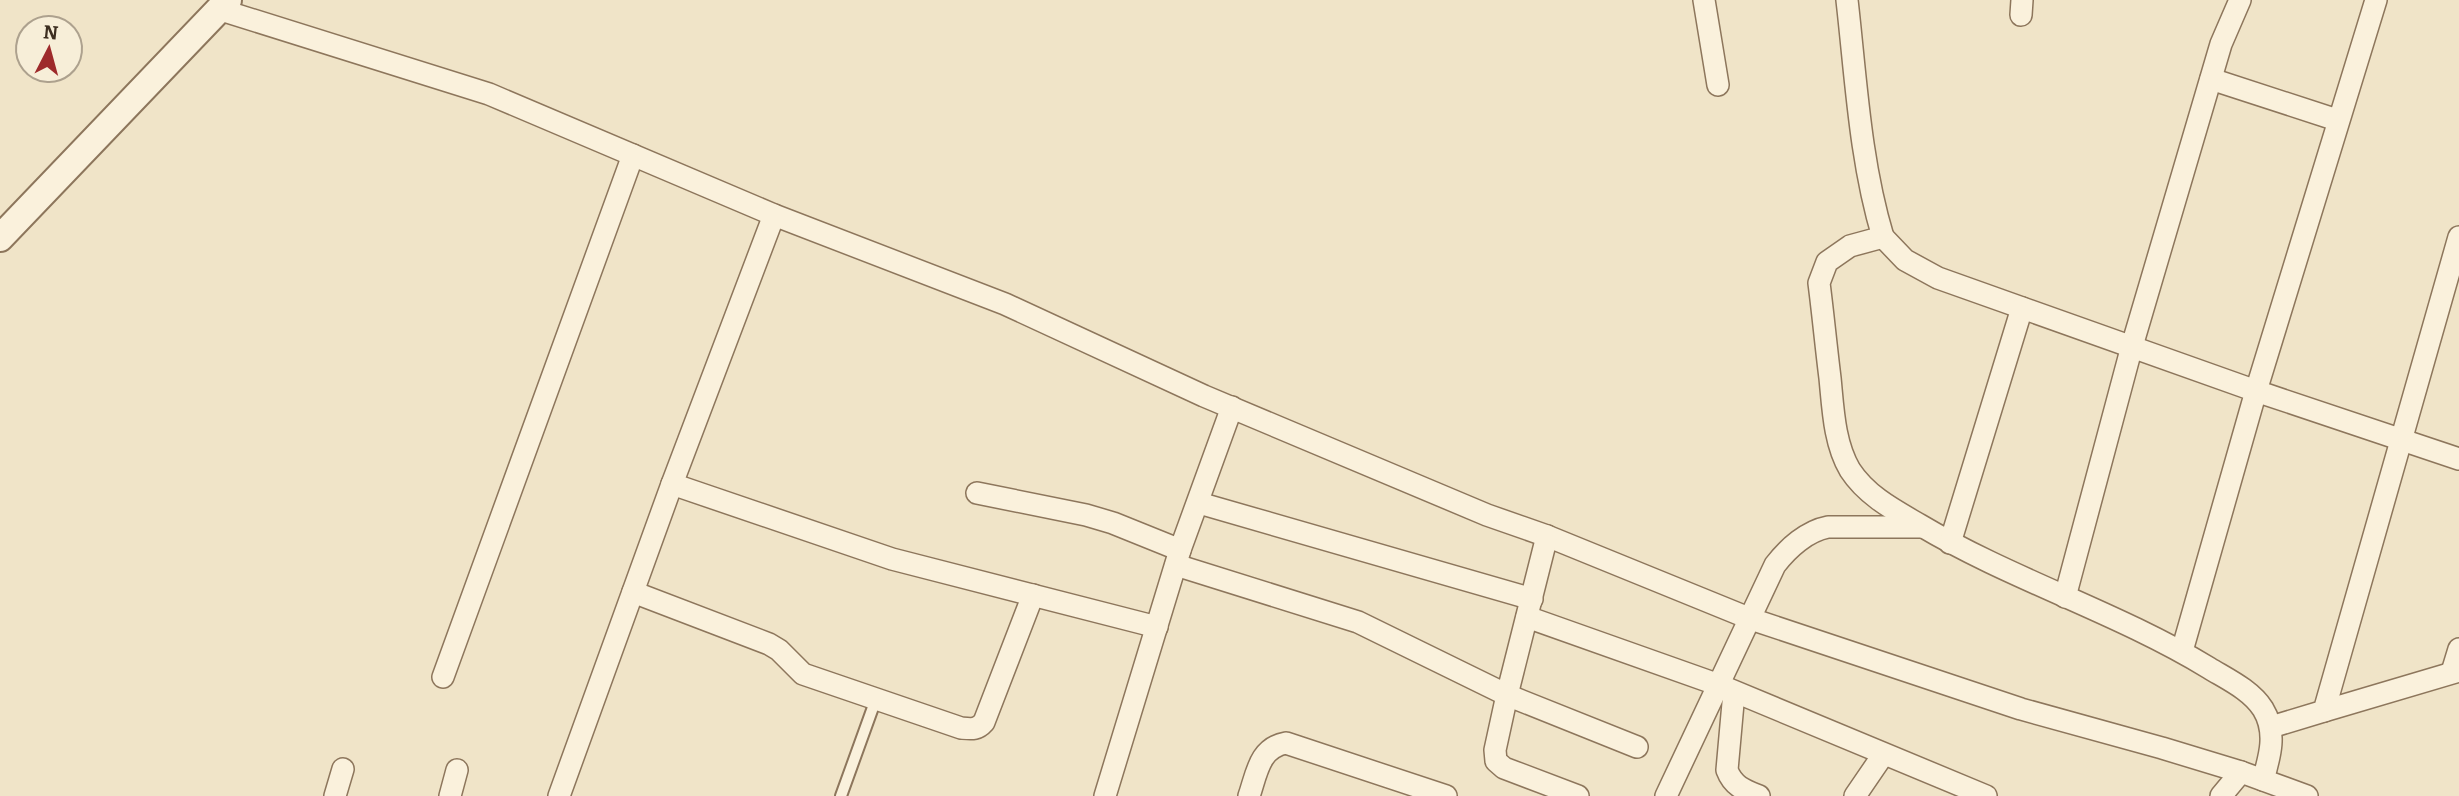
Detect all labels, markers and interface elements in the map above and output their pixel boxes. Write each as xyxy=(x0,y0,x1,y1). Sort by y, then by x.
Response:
north arrow xyxy=(14,14,84,84)
text: N xyxy=(42,20,60,45)

